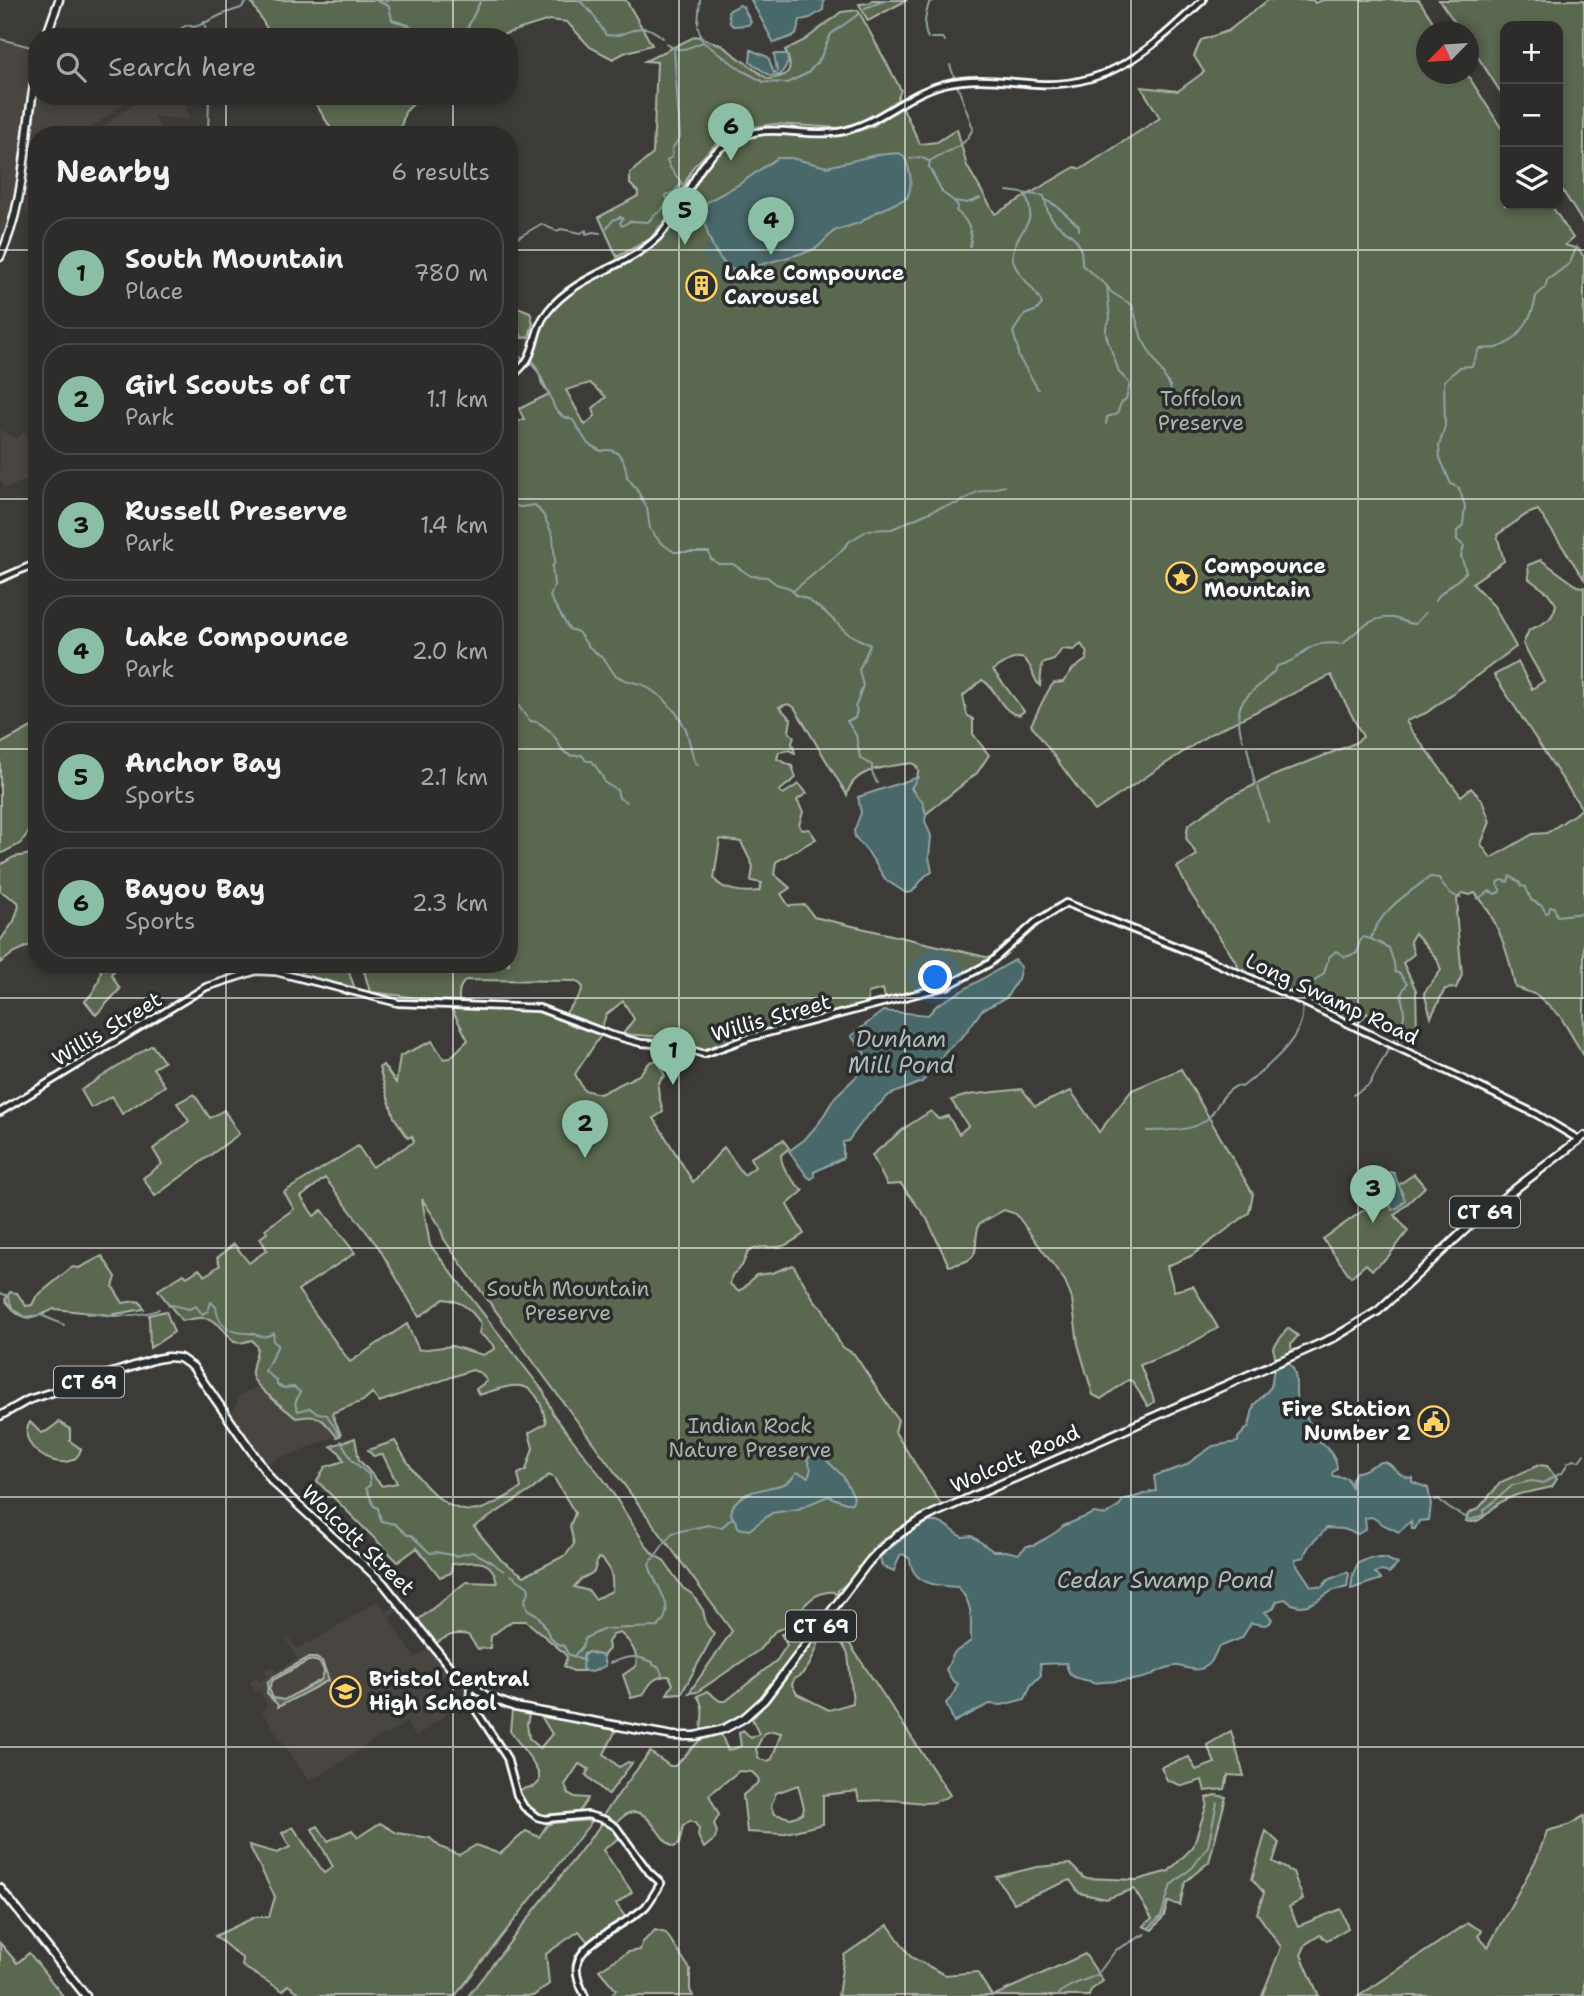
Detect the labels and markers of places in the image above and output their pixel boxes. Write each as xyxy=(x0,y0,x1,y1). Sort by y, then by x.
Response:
pin: 6 xyxy=(708,103,754,161)
pin: 5 xyxy=(662,187,708,245)
pin: 4 xyxy=(748,197,794,255)
place label: Lake Compounce Carousel xyxy=(724,259,905,311)
building icon: Lake Compounce Carousel xyxy=(684,268,718,302)
place label: Compounce Mountain xyxy=(1204,552,1326,604)
place icon: Compounce Mountain xyxy=(1164,561,1198,595)
pin: 1 xyxy=(650,1027,696,1085)
pin: 2 xyxy=(562,1100,608,1158)
pin: 3 xyxy=(1350,1165,1396,1223)
place label: Fire Station Number 2 xyxy=(1282,1395,1411,1447)
public building icon: Fire Station Number 2 xyxy=(1417,1404,1451,1438)
place label: Bristol Central High School xyxy=(369,1665,529,1717)
school or university icon: Bristol Central High School xyxy=(329,1674,363,1708)

